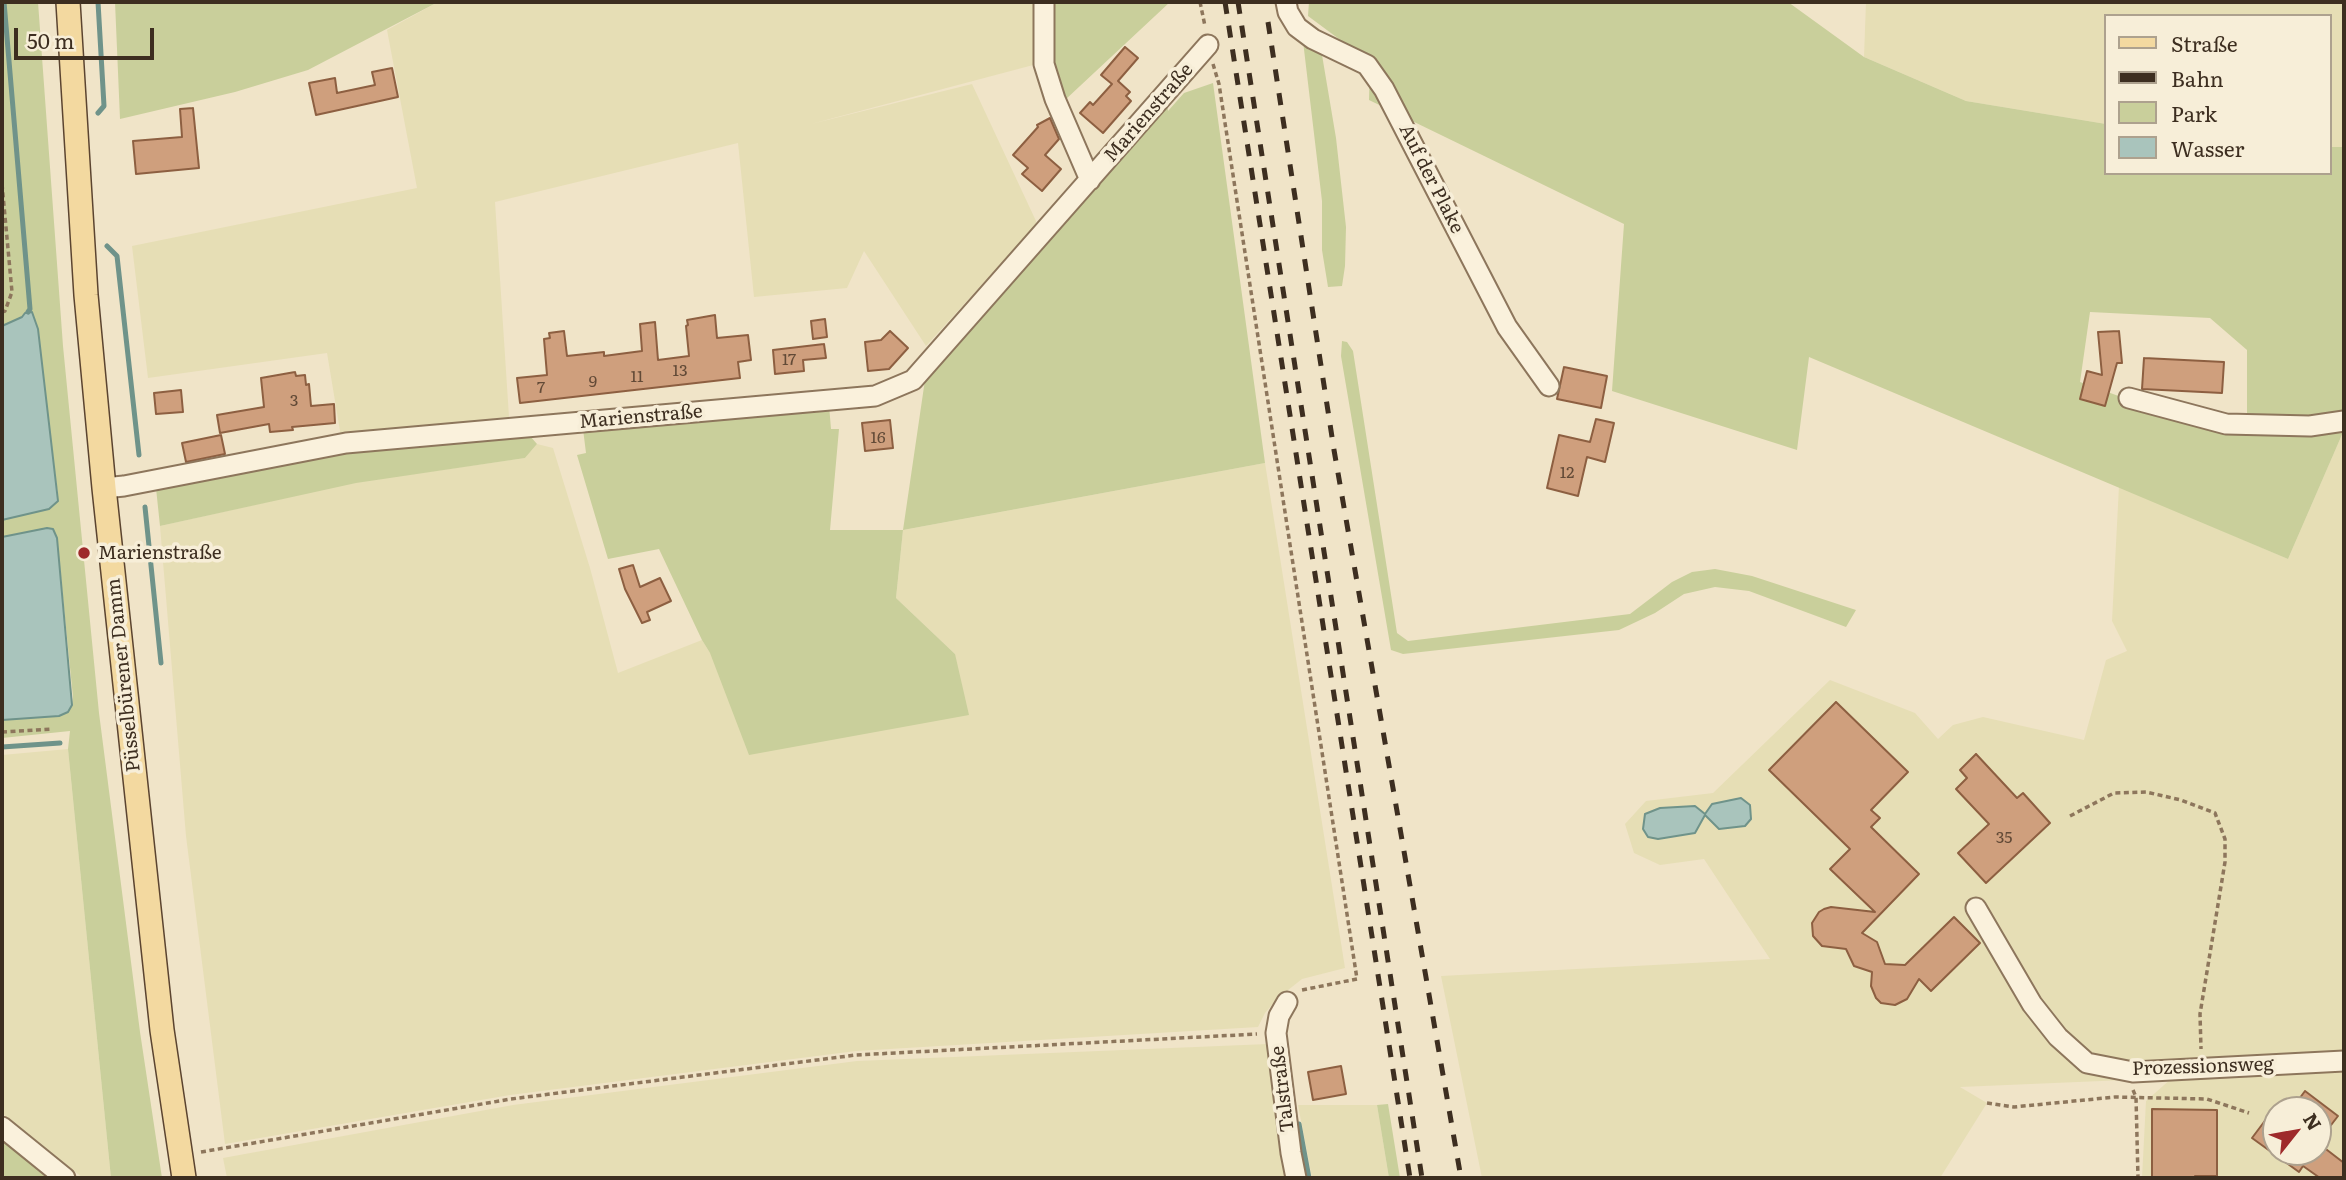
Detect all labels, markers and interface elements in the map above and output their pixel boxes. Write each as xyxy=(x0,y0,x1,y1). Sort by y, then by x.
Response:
scale bar xyxy=(18,14,158,58)
legend xyxy=(2104,14,2332,175)
text: 50 m xyxy=(27,24,74,55)
text: Straße xyxy=(2171,27,2238,58)
street label: Marienstraße xyxy=(1100,59,1198,167)
text: Bahn xyxy=(2171,62,2224,93)
text: Park xyxy=(2171,97,2217,128)
street label: Auf der Plake xyxy=(1394,121,1468,237)
text: Wasser xyxy=(2171,132,2244,163)
house number: 17 xyxy=(782,350,796,370)
house number: 13 xyxy=(672,361,688,381)
house number: 11 xyxy=(630,367,644,387)
house number: 9 xyxy=(589,372,597,392)
house number: 7 xyxy=(537,378,545,398)
house number: 3 xyxy=(290,391,298,411)
street label: Marienstraße xyxy=(578,400,704,434)
house number: 16 xyxy=(870,428,886,448)
house number: 12 xyxy=(1560,463,1574,483)
place label: Marienstraße xyxy=(98,542,222,564)
marker: Marienstraße xyxy=(76,545,92,561)
street label: Püsselbürener Damm xyxy=(102,577,146,773)
house number: 35 xyxy=(1996,828,2012,848)
street label: Talstraße xyxy=(1266,1044,1300,1134)
street label: Prozessionsweg xyxy=(2132,1053,2274,1081)
north arrow xyxy=(2262,1096,2332,1166)
text: N xyxy=(2297,1107,2329,1135)

